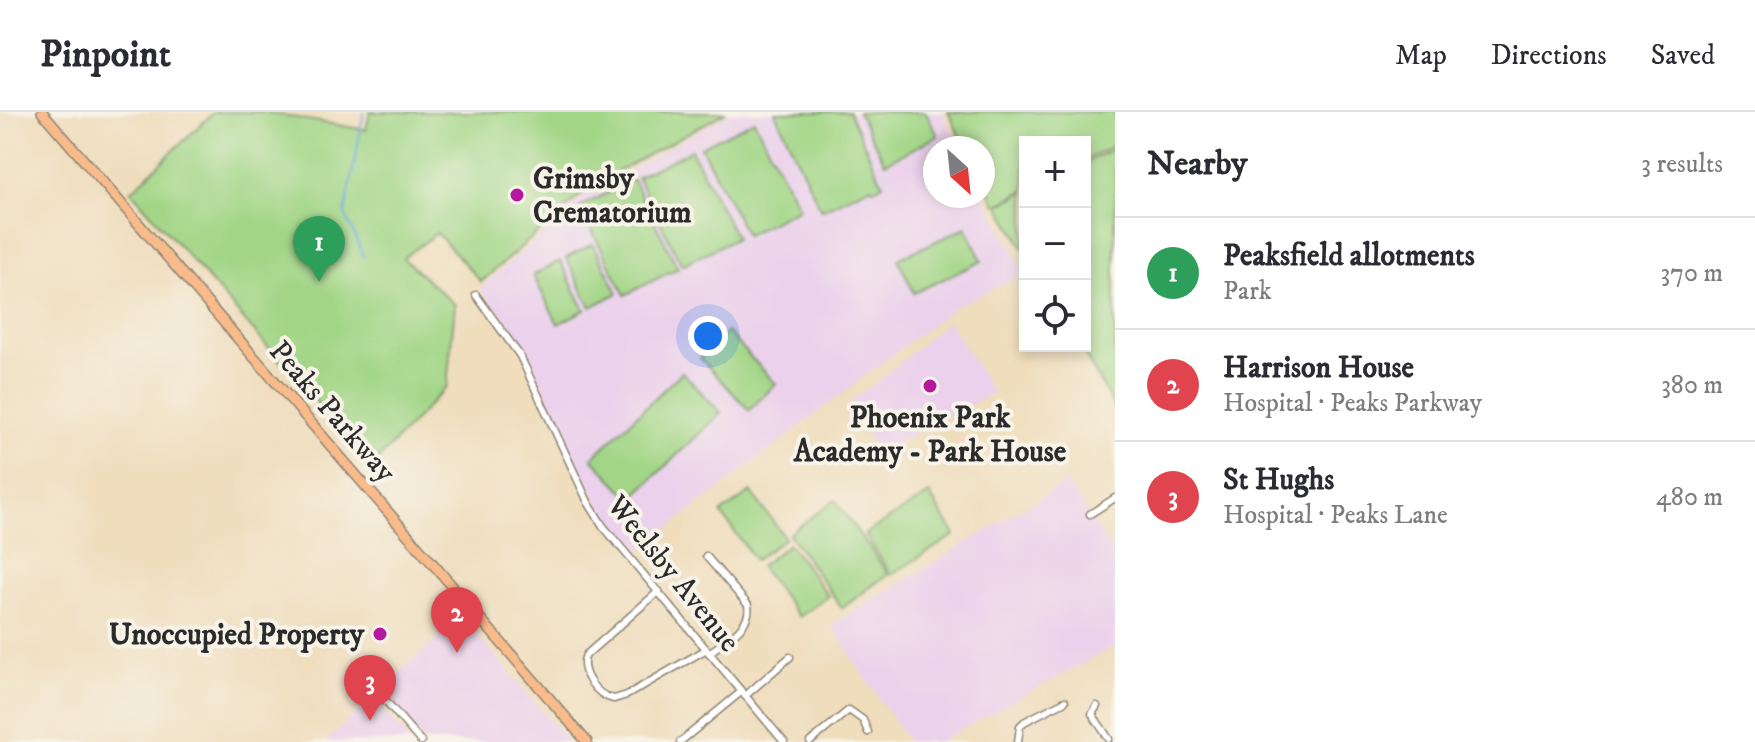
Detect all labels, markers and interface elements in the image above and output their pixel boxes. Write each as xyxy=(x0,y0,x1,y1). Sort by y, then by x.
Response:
text: Pinpoint xyxy=(40,31,171,79)
text: Map xyxy=(1395,38,1447,73)
text: Directions xyxy=(1491,38,1607,73)
text: Saved xyxy=(1651,38,1715,73)
north arrow xyxy=(923,136,995,208)
map controls xyxy=(1019,136,1091,352)
button: + xyxy=(1019,136,1091,208)
text: Nearby xyxy=(1147,143,1248,185)
text: 3 results xyxy=(1641,148,1723,181)
place label: Grimsby Crematorium xyxy=(533,161,692,232)
marker: Grimsby Crematorium xyxy=(508,186,526,204)
button: − xyxy=(1019,208,1091,280)
pin: 1 xyxy=(293,216,345,282)
text: Peaksfield allotments xyxy=(1223,238,1475,275)
text: 1 xyxy=(1168,257,1178,290)
text: 370 m xyxy=(1661,257,1723,290)
text: Park xyxy=(1223,275,1272,308)
button: locate xyxy=(1019,280,1091,352)
your location xyxy=(688,316,728,356)
street label: Peaks Parkway xyxy=(260,334,404,491)
text: Harrison House xyxy=(1223,350,1414,387)
text: 2 xyxy=(1167,369,1179,402)
text: 380 m xyxy=(1661,369,1723,402)
marker: Phoenix Park Academy - Park House xyxy=(921,377,939,395)
text: Hospital · Peaks Parkway xyxy=(1223,387,1482,420)
place label: Phoenix Park Academy - Park House xyxy=(793,400,1067,471)
text: St Hughs xyxy=(1223,462,1334,499)
text: 3 xyxy=(1168,481,1178,514)
text: 480 m xyxy=(1656,481,1723,514)
street label: Weelsby Avenue xyxy=(598,487,747,660)
text: Hospital · Peaks Lane xyxy=(1223,499,1448,532)
pin: 2 xyxy=(431,587,483,653)
place label: Unoccupied Property xyxy=(109,617,365,654)
marker: Unoccupied Property xyxy=(371,625,389,643)
pin: 3 xyxy=(344,655,396,721)

